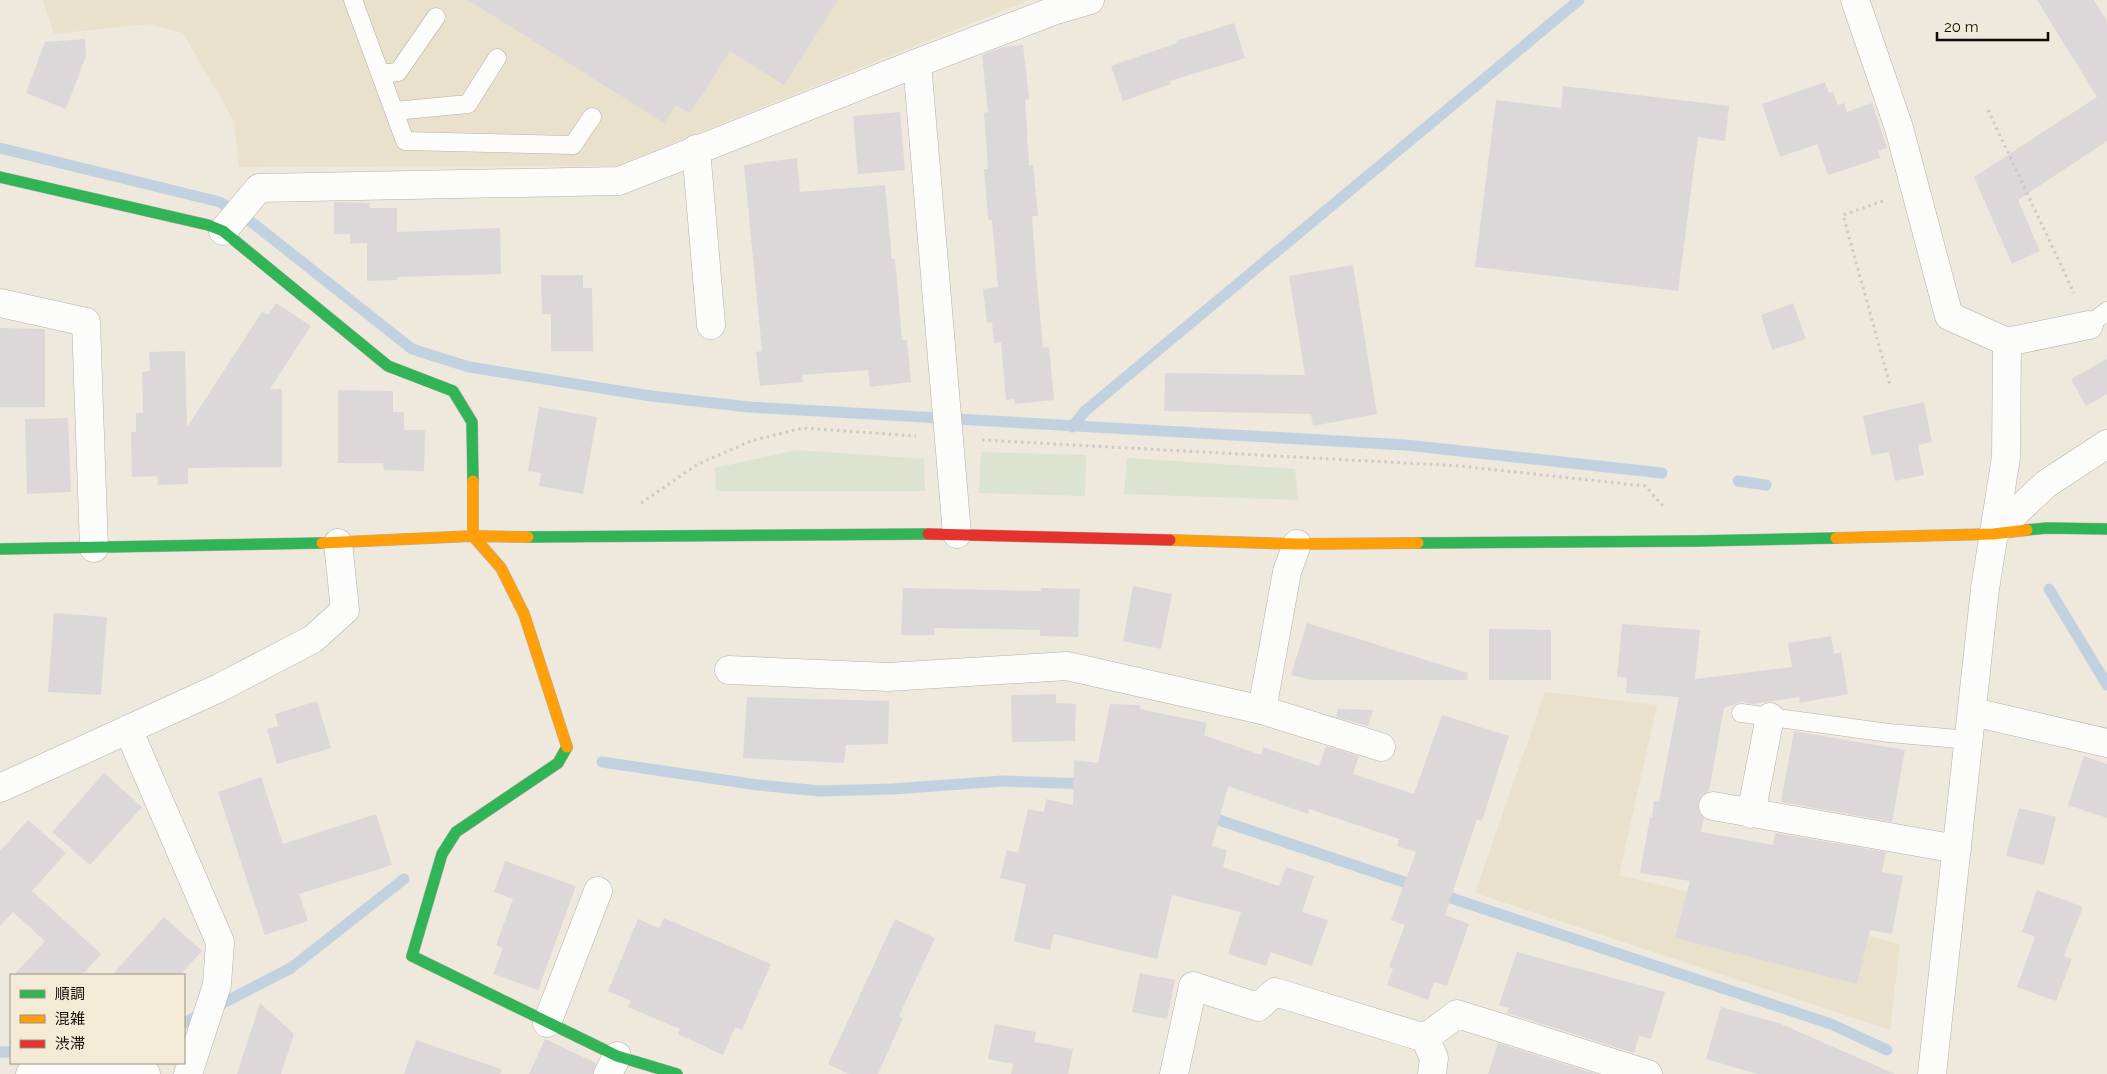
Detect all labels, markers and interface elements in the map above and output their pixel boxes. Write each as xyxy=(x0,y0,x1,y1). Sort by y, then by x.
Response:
scale bar xyxy=(1937,10,2048,42)
text: 20 m xyxy=(1944,18,1979,36)
legend xyxy=(10,974,185,1064)
text: 順調 xyxy=(55,985,85,1003)
text: 混雑 xyxy=(55,1010,85,1028)
text: 渋滞 xyxy=(55,1035,85,1053)

